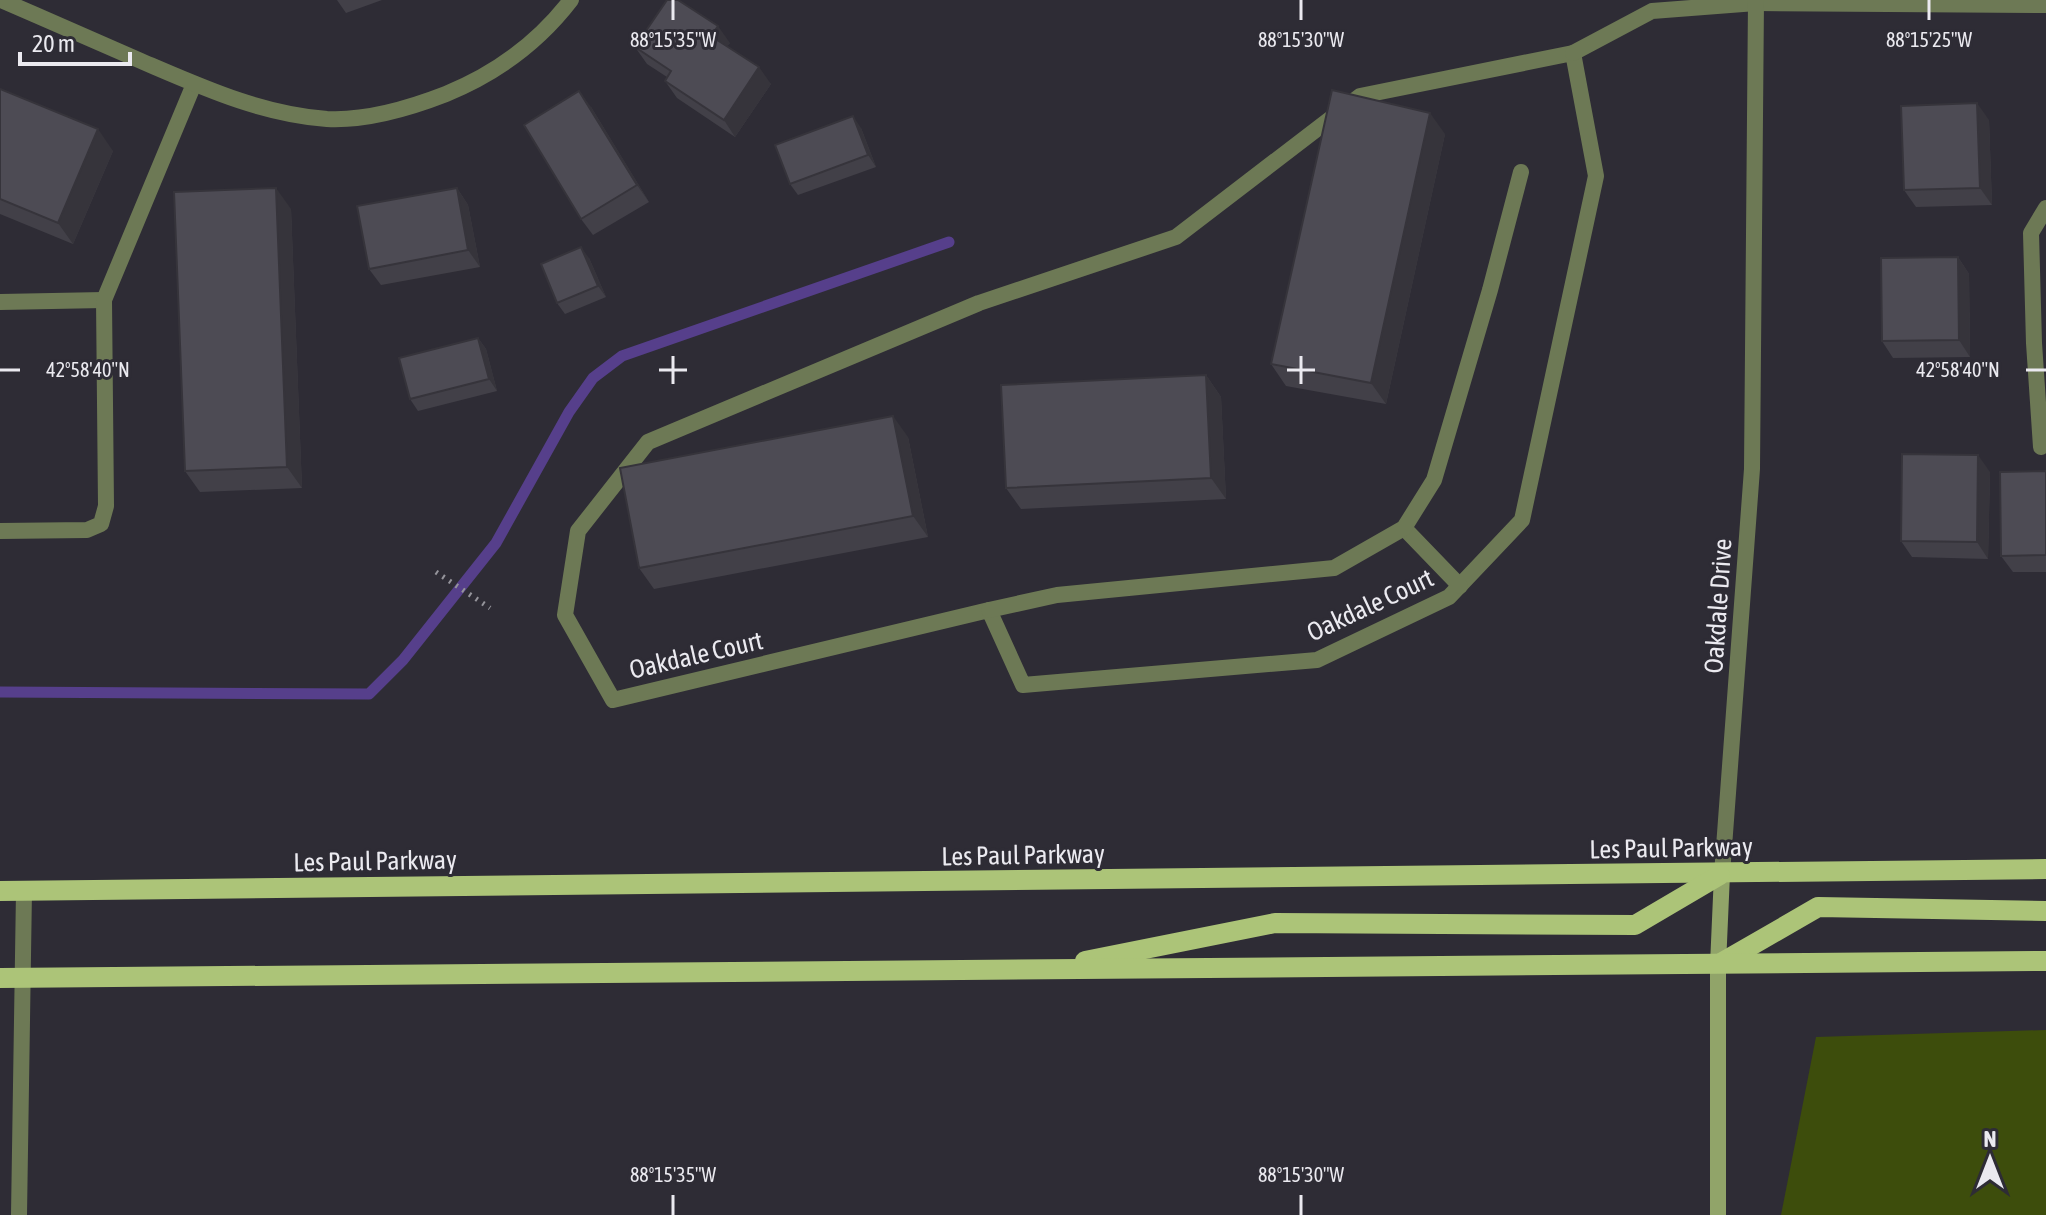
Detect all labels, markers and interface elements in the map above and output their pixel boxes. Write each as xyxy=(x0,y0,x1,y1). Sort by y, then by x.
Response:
scale bar xyxy=(20,16,130,66)
text: 88°15'35"W xyxy=(630,28,717,51)
text: 88°15'30"W xyxy=(1258,28,1345,51)
text: 88°15'25"W xyxy=(1886,28,1973,51)
text: 20 m xyxy=(32,30,75,57)
text: 42°58'40"N xyxy=(46,358,130,381)
text: 42°58'40"N xyxy=(1916,358,2000,381)
street label: Oakdale Drive xyxy=(1698,538,1738,674)
street label: Oakdale Court xyxy=(1302,563,1438,647)
street label: Oakdale Court xyxy=(626,625,766,685)
street label: Les Paul Parkway xyxy=(1589,832,1753,864)
street label: Les Paul Parkway xyxy=(941,839,1105,871)
street label: Les Paul Parkway xyxy=(293,845,457,877)
north arrow xyxy=(1950,1119,2030,1199)
text: N xyxy=(1984,1126,1996,1152)
text: 88°15'35"W xyxy=(630,1163,717,1186)
text: 88°15'30"W xyxy=(1258,1163,1345,1186)

